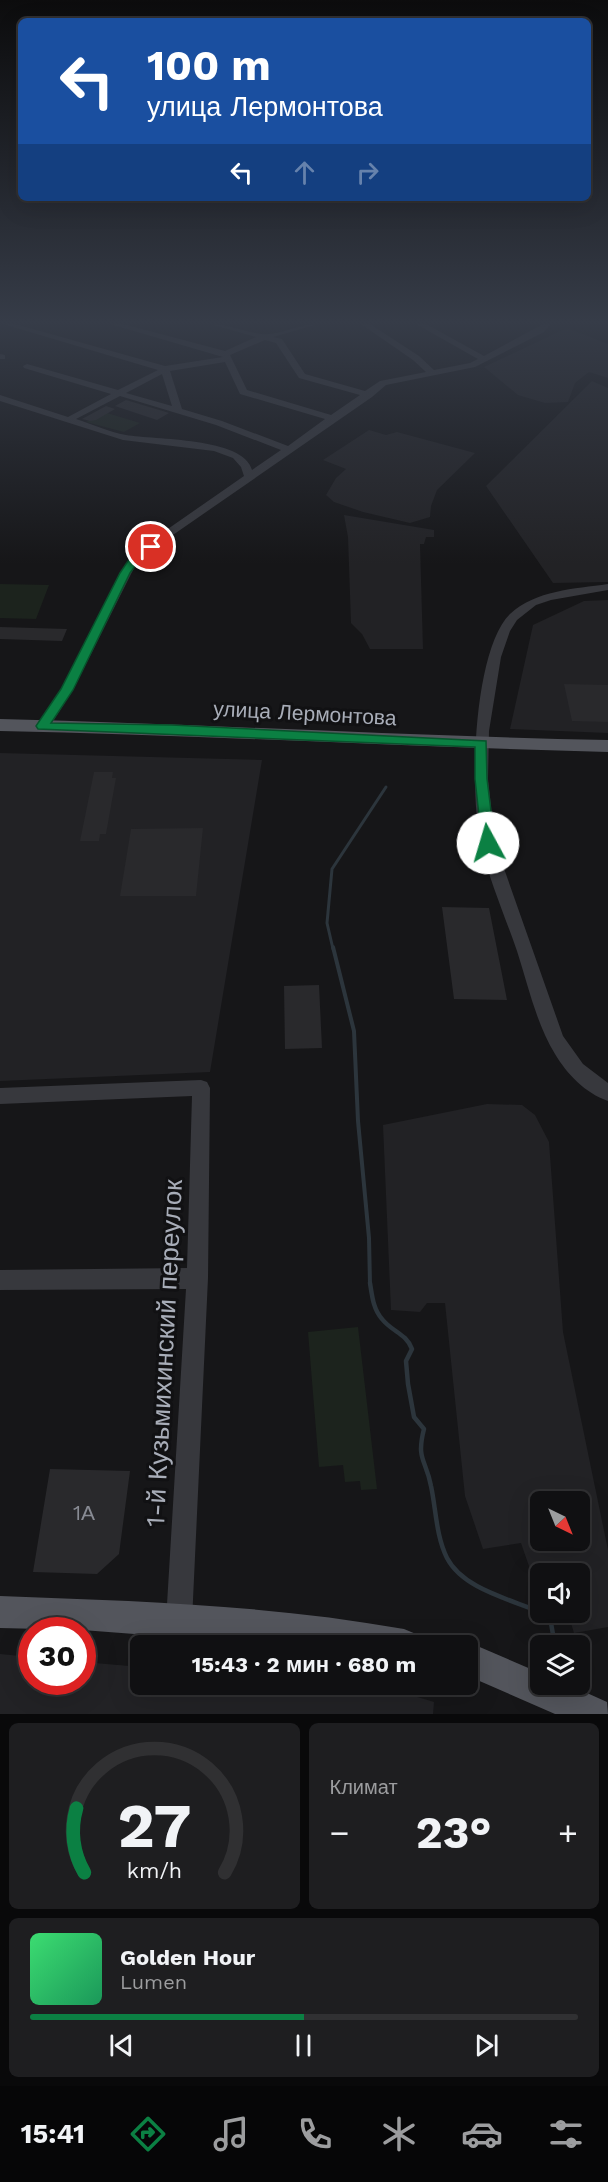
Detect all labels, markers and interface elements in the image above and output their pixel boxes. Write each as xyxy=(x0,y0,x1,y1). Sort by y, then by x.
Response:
text: 100 m xyxy=(147,41,271,90)
icon: left xyxy=(48,42,126,120)
text: улица Лермонтова xyxy=(147,91,383,123)
icon: left xyxy=(225,156,258,189)
icon: ahead xyxy=(288,156,321,189)
icon: right xyxy=(351,156,384,189)
pin xyxy=(125,521,176,572)
icon: arrive xyxy=(134,530,167,563)
street label: улица Лермонтова xyxy=(213,696,398,730)
position arrow xyxy=(456,811,520,875)
street label: 1-й Кузьмихинский переулок xyxy=(140,1178,188,1527)
north arrow xyxy=(530,1491,590,1551)
map controls xyxy=(530,1491,590,1695)
house number: 1А xyxy=(73,1500,95,1525)
button: sound xyxy=(530,1563,590,1623)
speed limit sign: 30 xyxy=(18,1617,96,1695)
button: layers xyxy=(530,1635,590,1695)
text: 15:43 · 2 мин · 680 m xyxy=(192,1652,416,1677)
text: Климат xyxy=(330,1775,398,1799)
text: 27 xyxy=(117,1789,191,1862)
text: 23° xyxy=(416,1806,492,1859)
text: − xyxy=(330,1813,349,1852)
text: + xyxy=(558,1813,578,1852)
text: km/h xyxy=(127,1858,182,1883)
text: Golden Hour xyxy=(120,1945,255,1970)
text: Lumen xyxy=(120,1970,187,1994)
icon: previous xyxy=(105,2029,138,2062)
icon: pause xyxy=(287,2029,320,2062)
icon: next xyxy=(470,2029,503,2062)
icon: directions xyxy=(127,2113,169,2155)
icon: music xyxy=(210,2113,252,2155)
icon: phone xyxy=(294,2113,336,2155)
icon: climate xyxy=(378,2113,420,2155)
icon: car xyxy=(461,2113,503,2155)
icon: filters xyxy=(545,2113,587,2155)
text: 15:41 xyxy=(21,2118,85,2150)

